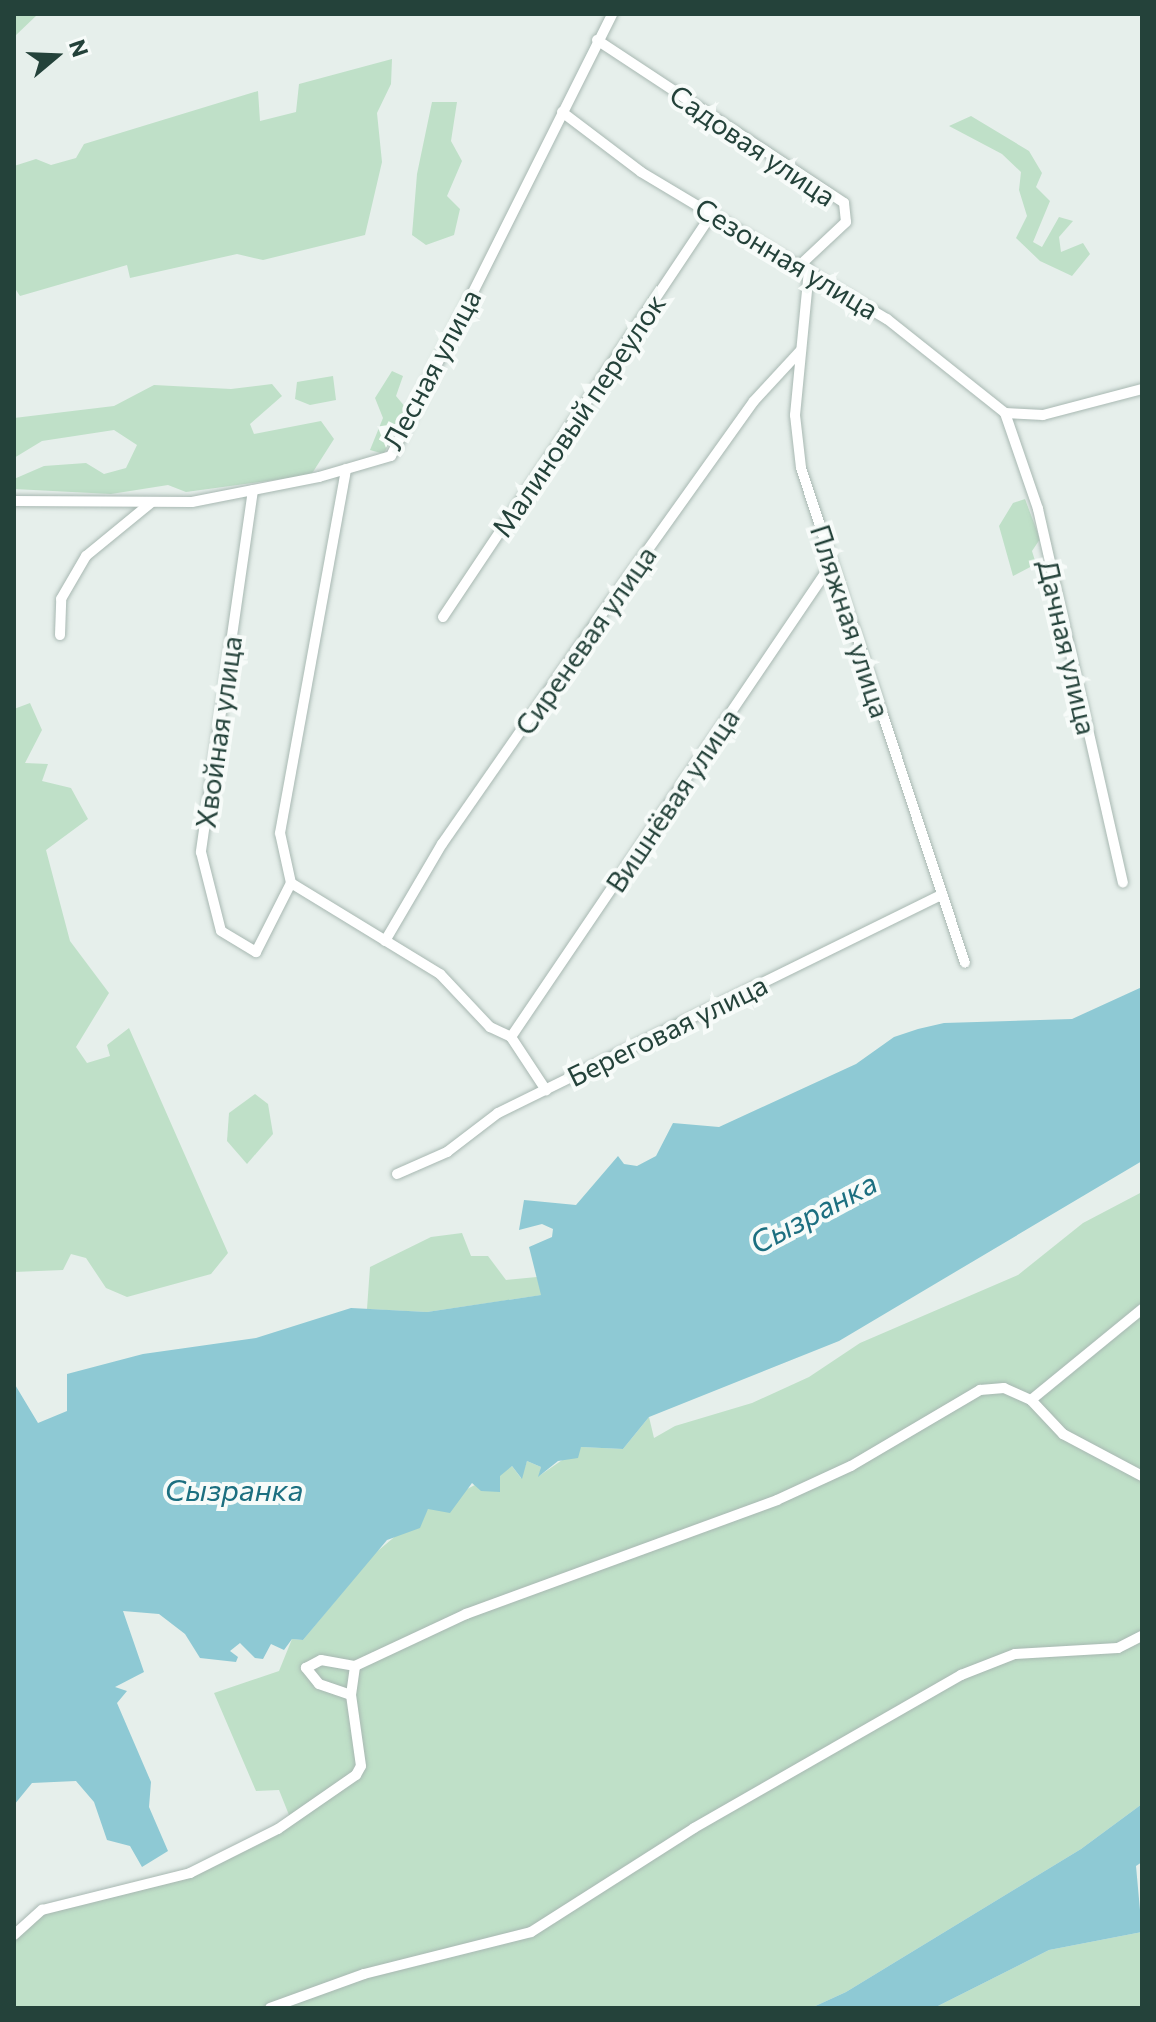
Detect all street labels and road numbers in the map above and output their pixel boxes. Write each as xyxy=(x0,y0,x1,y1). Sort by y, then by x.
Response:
street label: Садовая улица xyxy=(664,77,842,213)
street label: Сезонная улица xyxy=(690,190,884,326)
street label: Лесная улица xyxy=(375,283,487,455)
street label: Малиновый переулок xyxy=(484,287,672,543)
street label: Пляжная улица xyxy=(804,520,898,722)
street label: Сиреневая улица xyxy=(507,539,663,741)
street label: Дачная улица xyxy=(1032,556,1104,738)
street label: Хвойная улица xyxy=(188,634,248,830)
street label: Вишнёвая улица xyxy=(598,702,746,898)
street label: Береговая улица xyxy=(562,967,772,1093)

